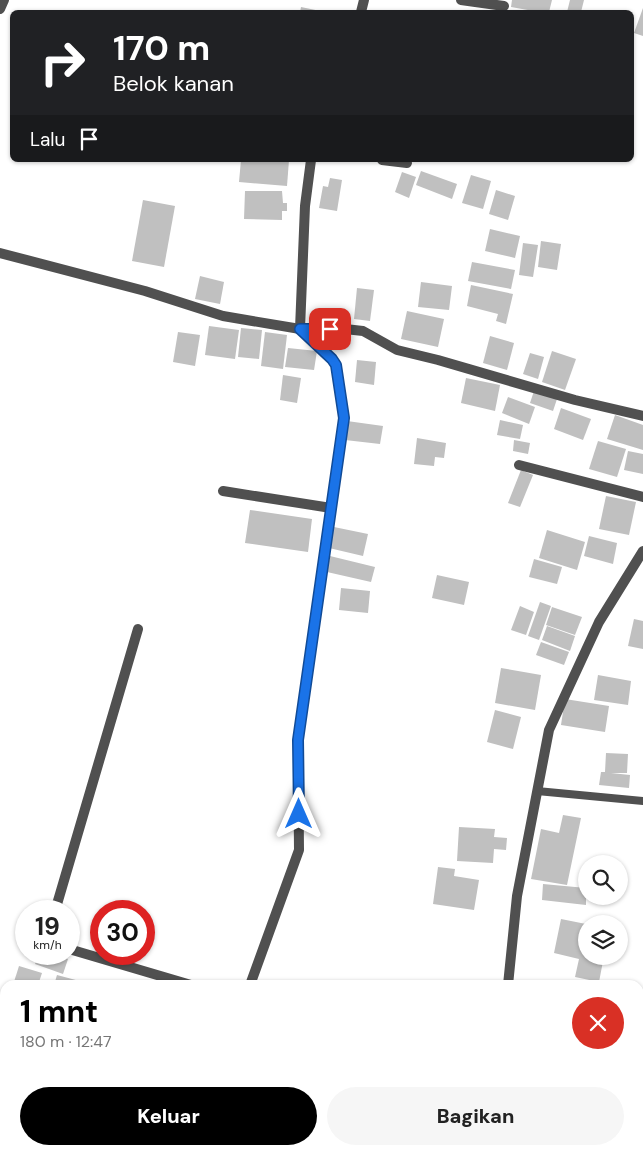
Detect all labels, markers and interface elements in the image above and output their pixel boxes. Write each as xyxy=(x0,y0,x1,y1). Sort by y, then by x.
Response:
text: 170 m xyxy=(113,25,210,71)
icon: right xyxy=(30,30,95,95)
text: Belok kanan xyxy=(113,69,234,98)
icon: arrive xyxy=(75,125,103,153)
text: Lalu xyxy=(30,127,65,152)
pin xyxy=(309,308,351,350)
icon: arrive xyxy=(316,315,344,343)
position arrow xyxy=(272,787,324,839)
map controls xyxy=(578,855,628,965)
button: search xyxy=(578,855,628,905)
speed limit sign: 30 xyxy=(90,900,155,965)
text: 19 xyxy=(35,910,60,943)
button: layers xyxy=(578,915,628,965)
text: km/h xyxy=(33,937,62,953)
text: 1 mnt xyxy=(20,992,98,1031)
button: close xyxy=(572,997,624,1049)
text: 180 m · 12:47 xyxy=(20,1031,112,1052)
button: Keluar xyxy=(20,1087,317,1145)
button: Bagikan xyxy=(327,1087,624,1145)

